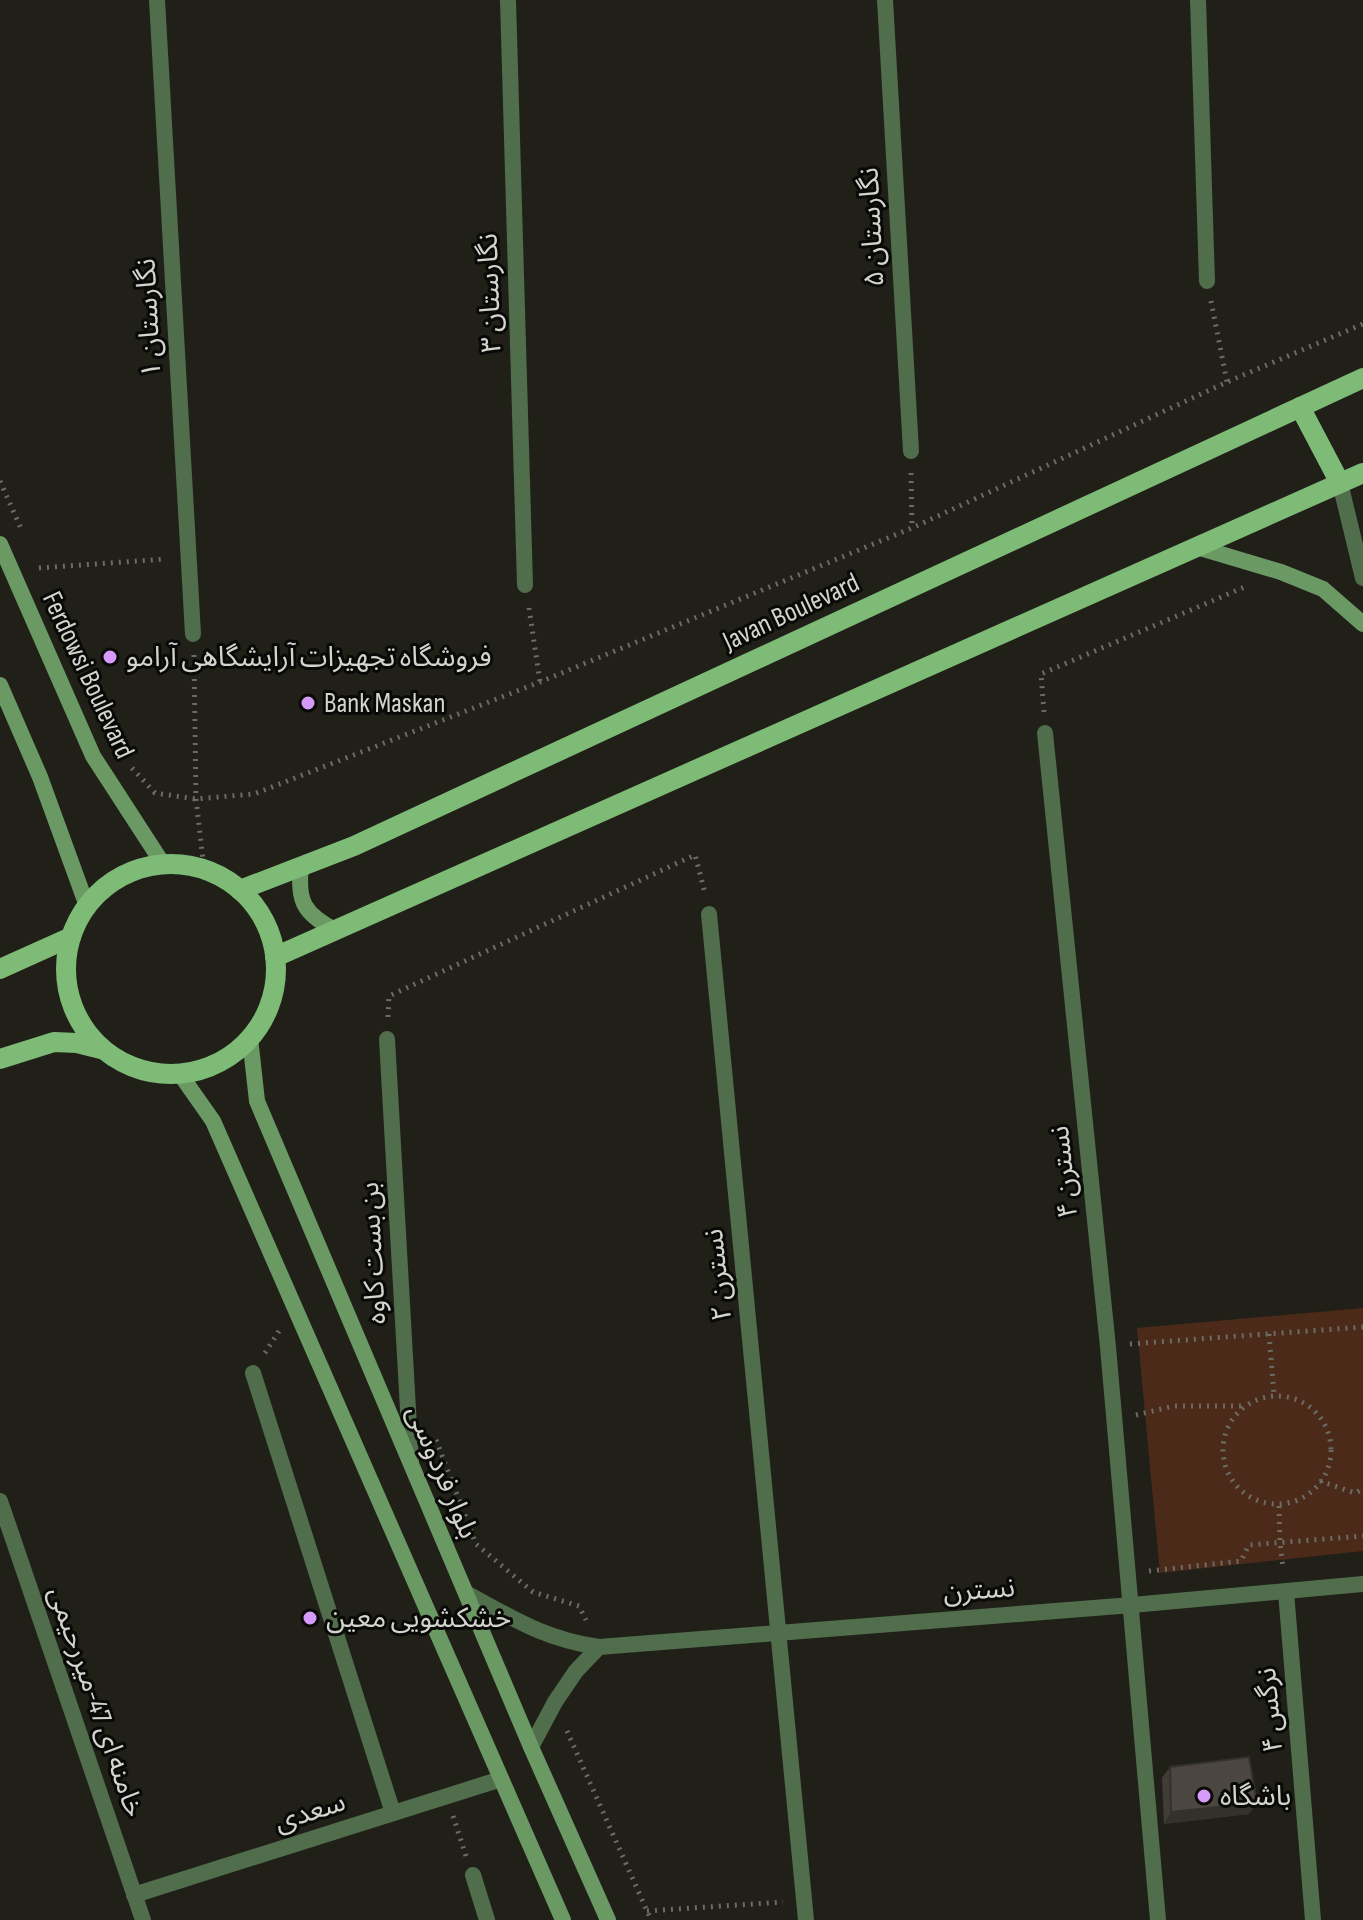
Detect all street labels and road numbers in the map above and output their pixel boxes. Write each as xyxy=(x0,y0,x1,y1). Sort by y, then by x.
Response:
street label: نگارستان ۵ xyxy=(852,166,892,288)
street label: نگارستان ۳ xyxy=(471,233,509,353)
street label: نگارستان ۱ xyxy=(129,257,169,379)
street label: Javan Boulevard xyxy=(717,566,864,658)
street label: Ferdowsi Boulevard xyxy=(35,586,141,764)
street label: نسترن ۴ xyxy=(1043,1124,1085,1220)
street label: بن بست کاوه xyxy=(353,1181,393,1325)
street label: نسترن ۲ xyxy=(697,1227,739,1323)
street label: بلوار فردوسی xyxy=(399,1400,485,1544)
street label: نسترن xyxy=(942,1571,1016,1609)
street label: خامنه ای 47-میررحیمی xyxy=(41,1582,151,1822)
street label: نرگس ۴ xyxy=(1250,1666,1290,1754)
street label: سعدی xyxy=(270,1785,350,1839)

